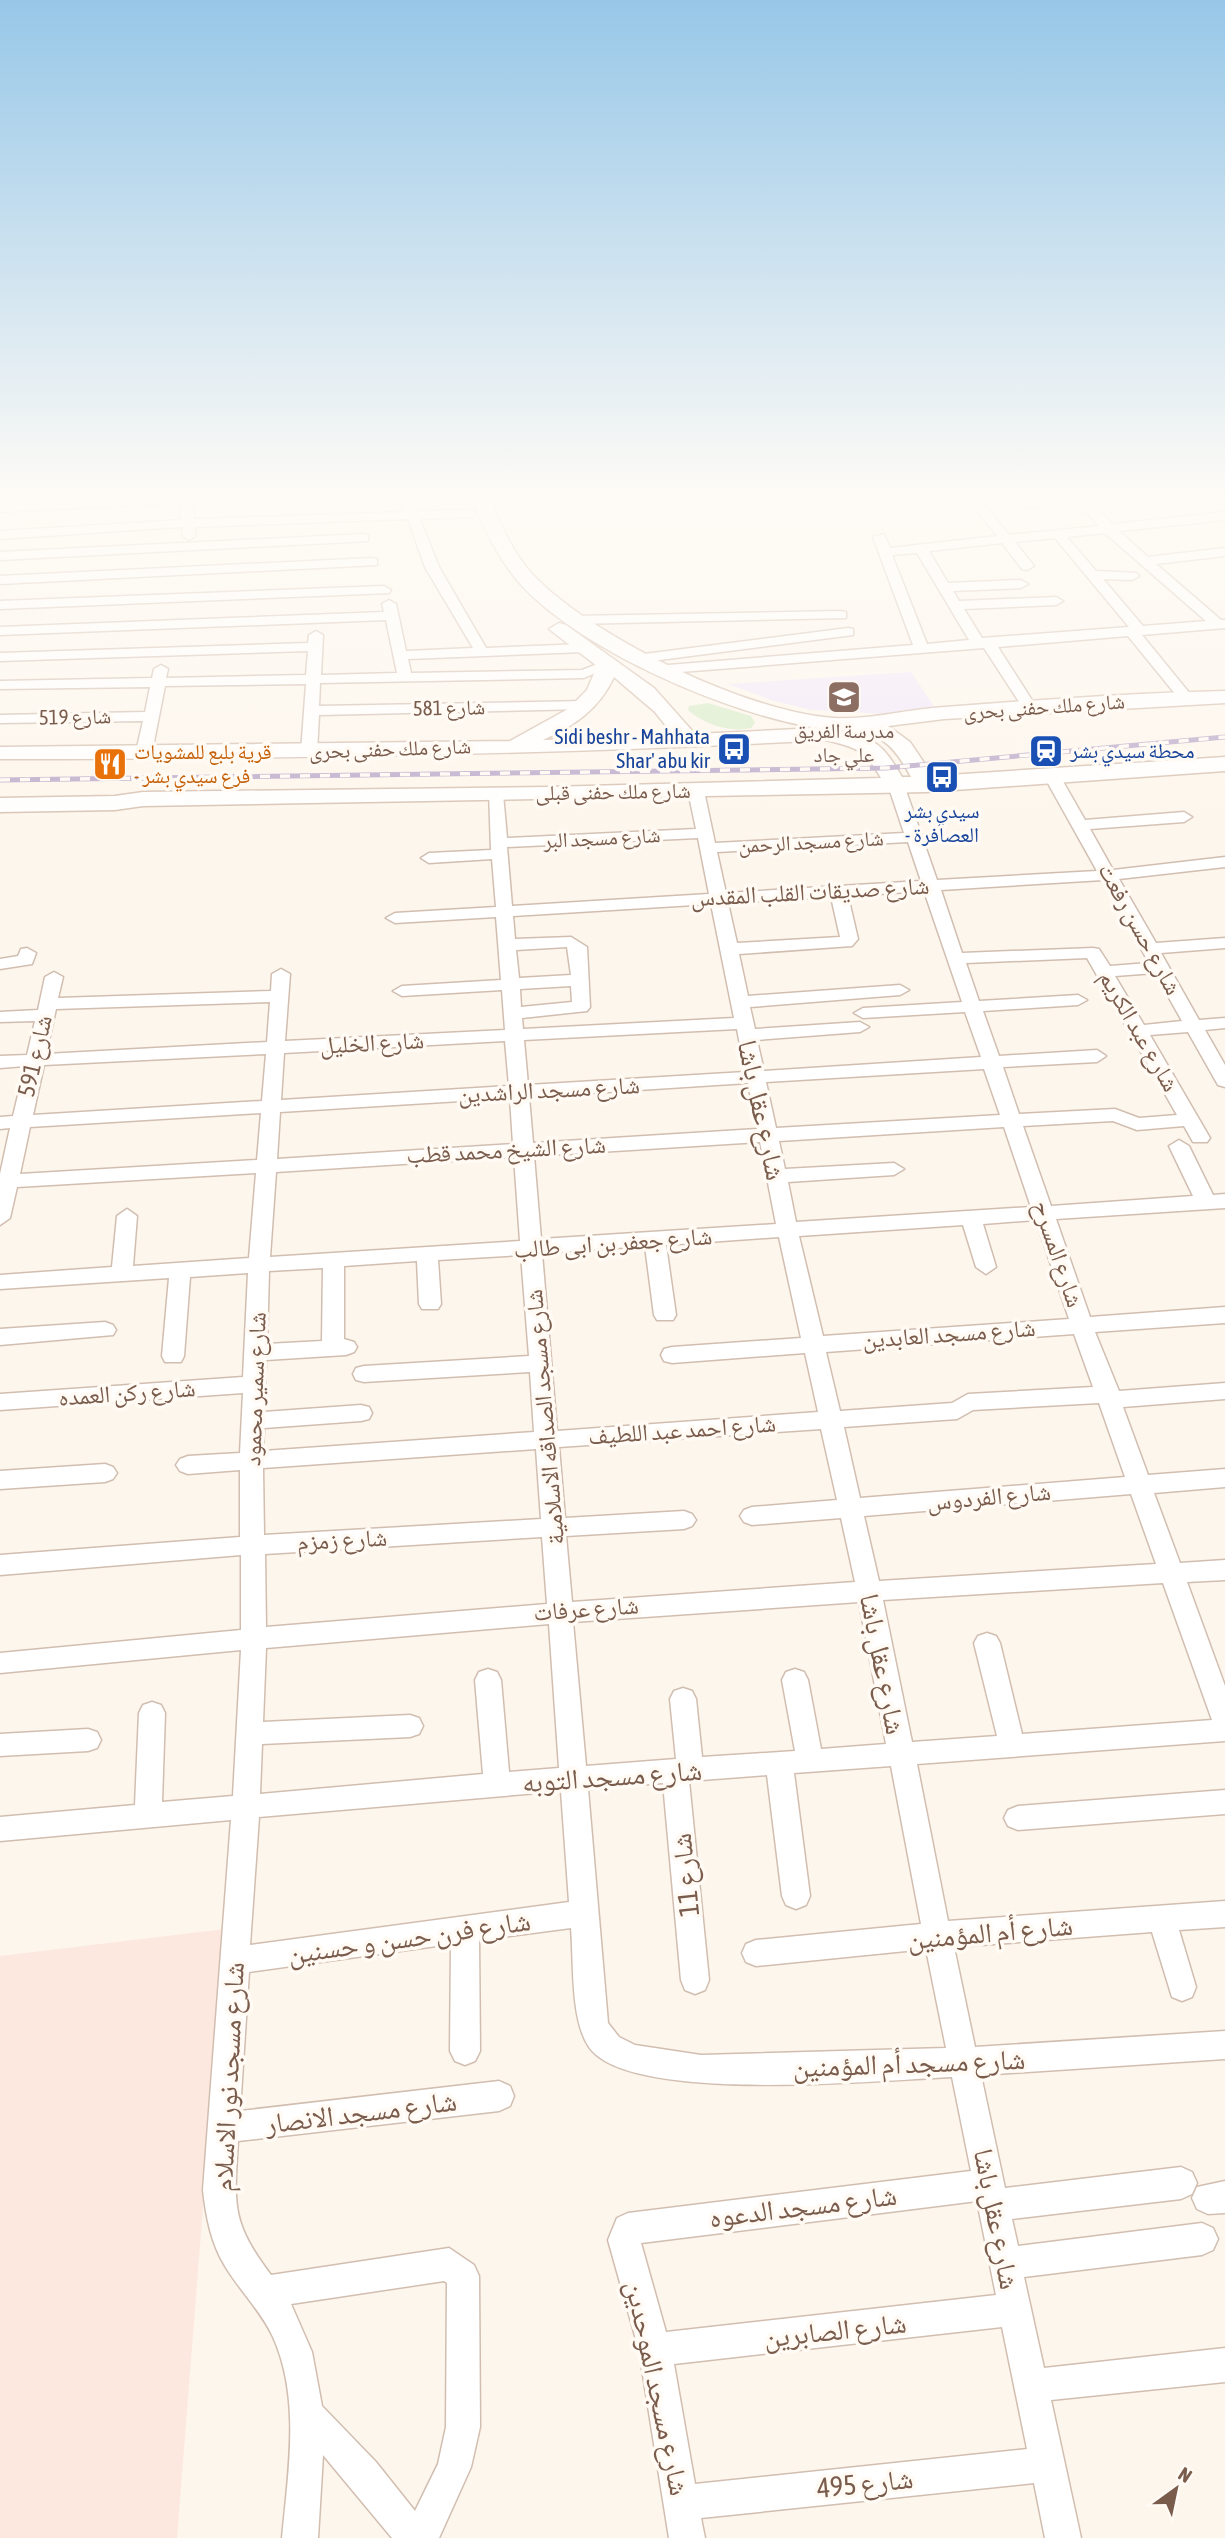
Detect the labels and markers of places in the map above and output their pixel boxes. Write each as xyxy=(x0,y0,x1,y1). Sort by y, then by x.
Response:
school or university icon: مدرسة الفريق علي جاد xyxy=(825,678,863,716)
place label: مدرسة الفريق علي جاد xyxy=(794,718,894,771)
place label: Sidi beshr - Mahhata Shar' abu kir xyxy=(555,724,711,772)
bus stop icon: Sidi beshr - Mahhata Shar' abu kir xyxy=(715,730,753,768)
station icon: محطة سيدي بشر xyxy=(1027,732,1065,770)
place label: محطة سيدي بشر xyxy=(1069,738,1195,767)
place label: قرية بلبع للمشويات - فرع سيدي بشر xyxy=(134,739,272,792)
restaurant icon: قرية بلبع للمشويات - فرع سيدي بشر xyxy=(91,745,129,783)
bus stop icon: سيدي بشر - العصافرة xyxy=(923,758,961,796)
place label: سيدي بشر - العصافرة xyxy=(903,798,980,846)

